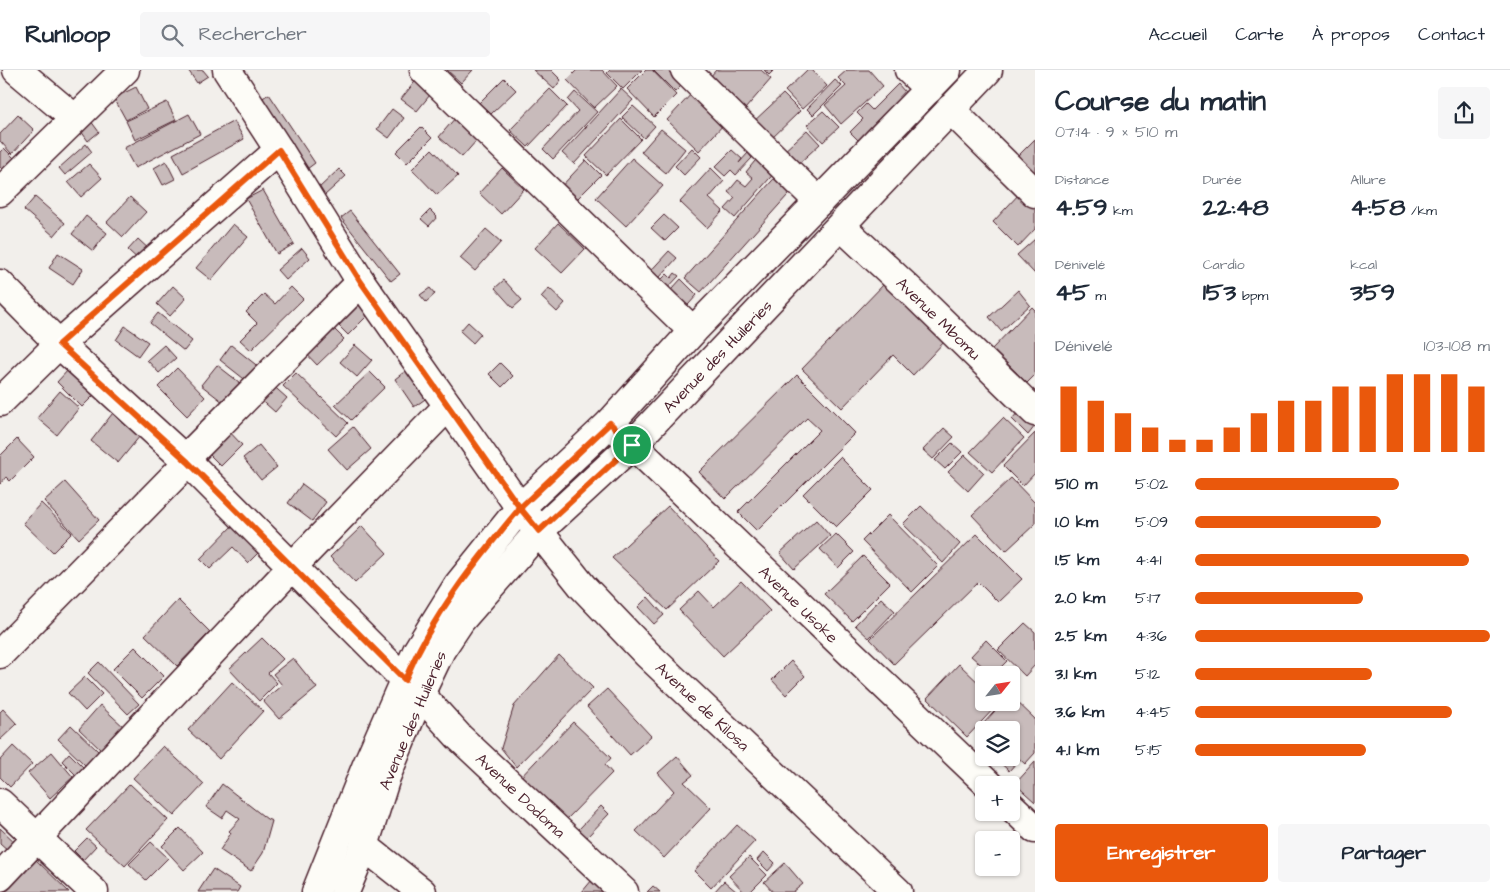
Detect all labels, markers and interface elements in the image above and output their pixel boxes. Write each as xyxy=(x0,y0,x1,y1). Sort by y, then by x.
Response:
search box xyxy=(140,12,490,57)
text: Runloop xyxy=(25,18,110,52)
icon: search xyxy=(158,21,186,49)
text: Rechercher xyxy=(198,21,307,48)
text: Accueil xyxy=(1148,22,1207,47)
text: Carte xyxy=(1235,22,1284,47)
text: À propos xyxy=(1312,22,1390,47)
text: Contact xyxy=(1418,22,1485,47)
text: Course du matin xyxy=(1055,82,1266,121)
button: share xyxy=(1438,87,1490,139)
text: 07:14 · 9 × 510 m xyxy=(1055,121,1177,143)
text: Distance xyxy=(1055,170,1109,190)
text: Durée xyxy=(1203,170,1242,190)
text: Allure xyxy=(1350,170,1386,190)
text: 4.59 xyxy=(1055,190,1107,225)
text: 22:48 xyxy=(1203,190,1269,225)
text: 4:58 xyxy=(1350,190,1405,225)
text: km xyxy=(1107,201,1133,221)
text: /km xyxy=(1405,201,1437,221)
text: Dénivelé xyxy=(1055,255,1105,275)
text: Cardio xyxy=(1203,255,1245,275)
text: kcal xyxy=(1350,255,1377,275)
street label: Avenue Mbomu xyxy=(891,273,986,365)
text: 45 xyxy=(1055,275,1090,310)
text: 153 xyxy=(1203,275,1236,310)
text: 359 xyxy=(1350,275,1395,310)
text: m xyxy=(1090,286,1106,306)
text: bpm xyxy=(1236,286,1268,306)
street label: Avenue des Huileries xyxy=(658,295,777,418)
text: Dénivelé xyxy=(1055,335,1113,357)
text: 103–108 m xyxy=(1423,335,1490,357)
pin xyxy=(611,424,653,466)
icon: arrive xyxy=(618,431,646,459)
text: 510 m xyxy=(1055,473,1097,495)
text: 5:02 xyxy=(1135,473,1168,495)
text: 1.0 km xyxy=(1055,511,1098,533)
text: 5:09 xyxy=(1135,511,1168,533)
text: 1.5 km xyxy=(1055,549,1099,571)
text: 4:41 xyxy=(1135,549,1162,571)
street label: Avenue Usoke xyxy=(754,561,843,649)
text: 2.0 km xyxy=(1055,587,1105,609)
text: 5:17 xyxy=(1135,587,1161,609)
text: 2.5 km xyxy=(1055,625,1106,647)
text: 4:36 xyxy=(1135,625,1167,647)
street label: Avenue des Huileries xyxy=(374,648,452,793)
street label: Avenue de Kilosa xyxy=(650,657,754,756)
text: 3.1 km xyxy=(1055,663,1096,685)
text: 5:12 xyxy=(1135,663,1160,685)
north arrow xyxy=(975,666,1020,711)
map controls xyxy=(975,666,1020,876)
text: 3.6 km xyxy=(1055,701,1104,723)
text: 4:45 xyxy=(1135,701,1171,723)
button: layers xyxy=(975,721,1020,766)
text: 4.1 km xyxy=(1055,739,1099,761)
text: 5:15 xyxy=(1135,739,1162,761)
street label: Avenue Dodoma xyxy=(471,748,570,843)
button: + xyxy=(975,776,1020,821)
button: Enregistrer xyxy=(1055,824,1268,882)
button: Partager xyxy=(1278,824,1490,882)
button: − xyxy=(975,831,1020,876)

